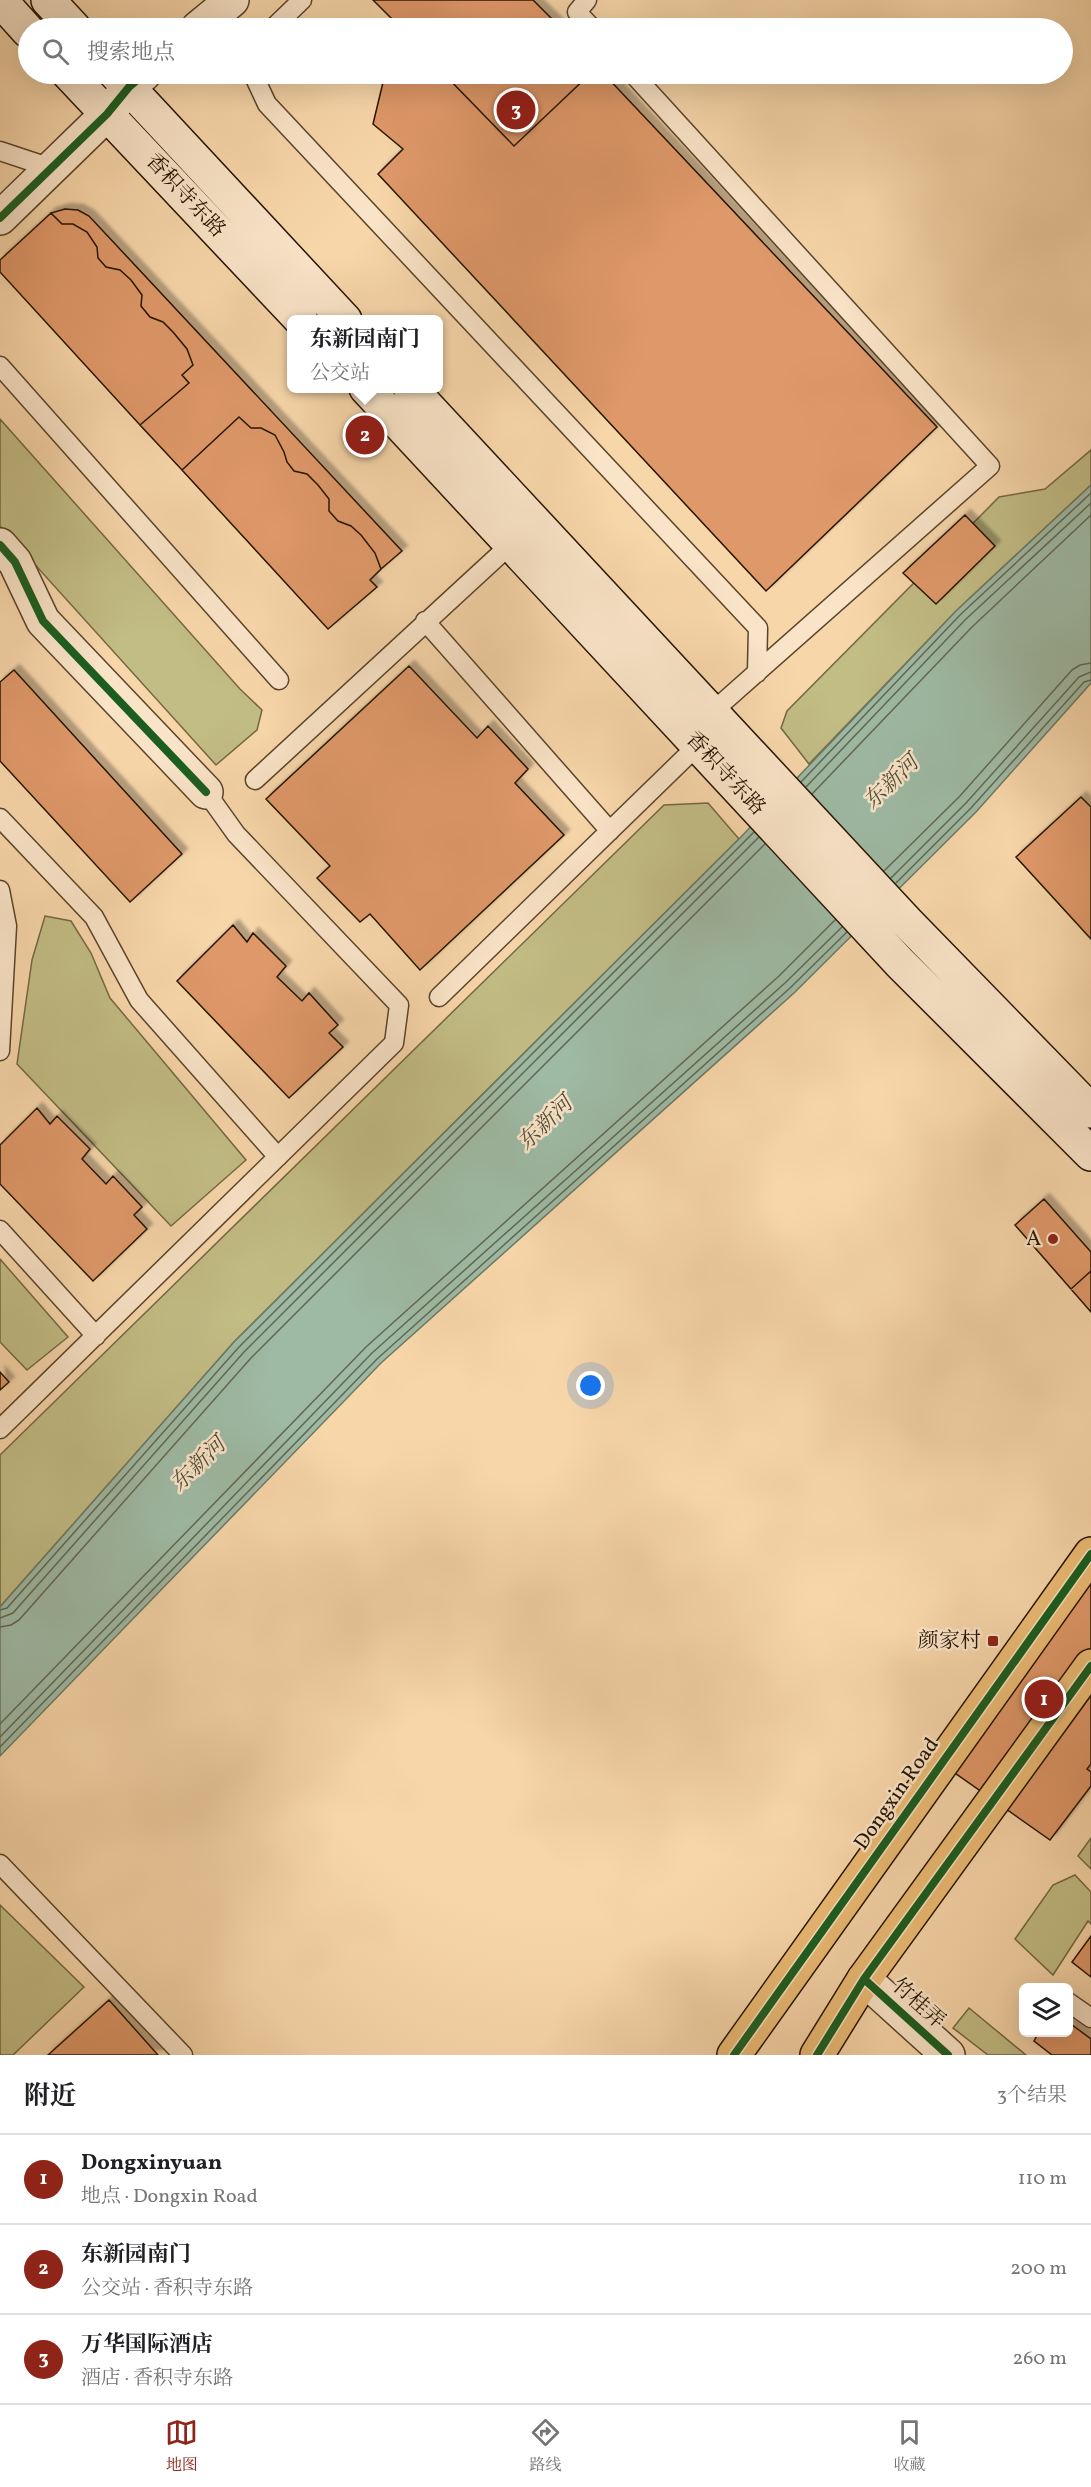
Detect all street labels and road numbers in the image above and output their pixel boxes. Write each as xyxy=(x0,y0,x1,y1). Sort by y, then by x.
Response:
street label: 香积寺东路 xyxy=(139,148,231,244)
street label: 香积寺东路 xyxy=(679,726,771,822)
street label: Dongxin Road xyxy=(847,1732,947,1856)
street label: 竹桂弄 xyxy=(885,1972,951,2036)

